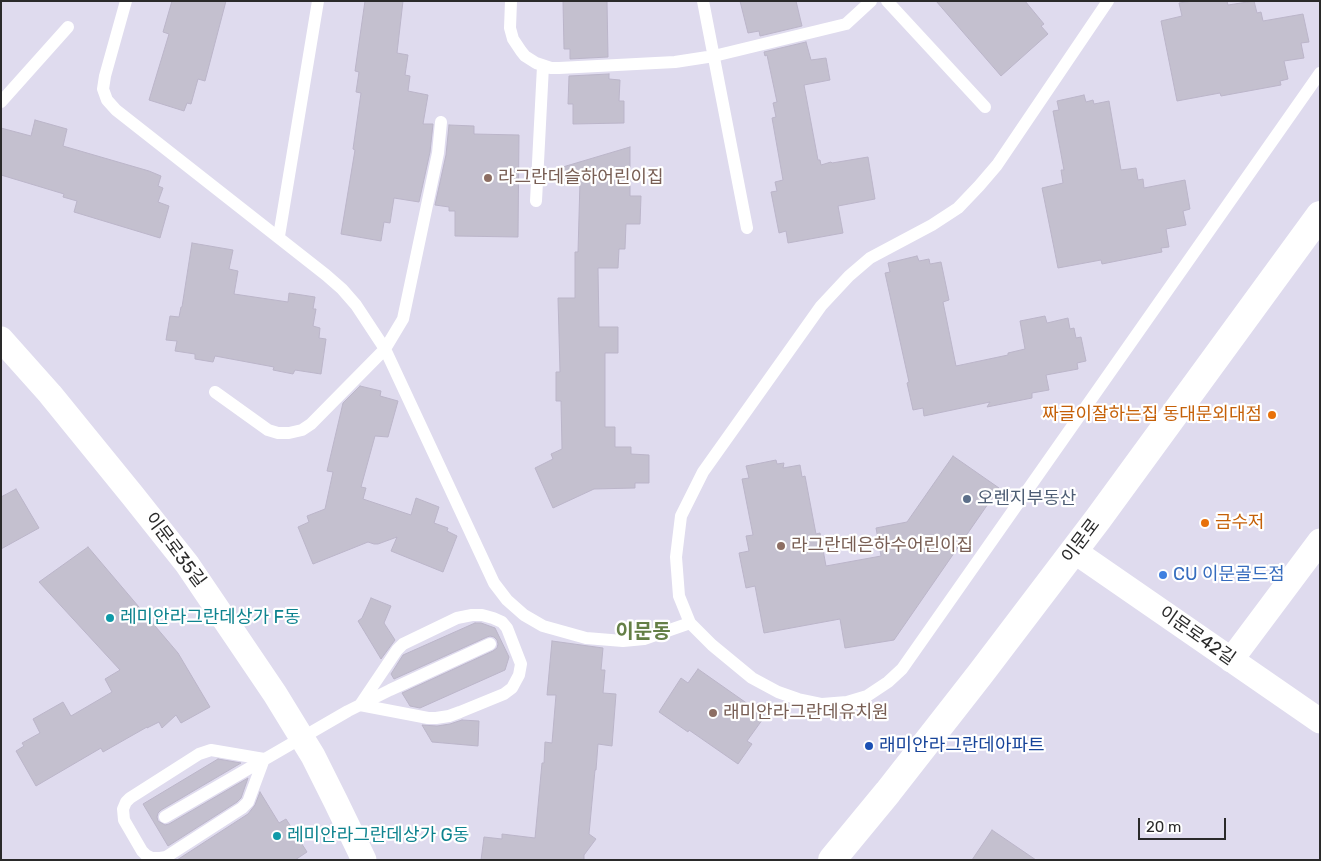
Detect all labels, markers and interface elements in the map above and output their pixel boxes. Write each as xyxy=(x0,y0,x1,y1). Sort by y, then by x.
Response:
place label: 라그란데슬하어린이집 xyxy=(498,167,664,189)
marker: 라그란데슬하어린이집 xyxy=(482,172,494,184)
place label: 짜글이잘하는집 동대문외대점 xyxy=(1042,404,1262,426)
marker: 짜글이잘하는집 동대문외대점 xyxy=(1266,409,1278,421)
place label: 오렌지부동산 xyxy=(977,488,1076,510)
marker: 오렌지부동산 xyxy=(961,493,973,505)
street label: 이문로35길 xyxy=(140,508,210,592)
place label: 금수저 xyxy=(1215,512,1265,534)
street label: 이문로 xyxy=(1057,515,1105,567)
marker: 금수저 xyxy=(1199,517,1211,529)
place label: 라그란데은하수어린이집 xyxy=(791,535,973,557)
marker: 라그란데은하수어린이집 xyxy=(775,540,787,552)
place label: CU 이문골드점 xyxy=(1173,564,1285,586)
marker: CU 이문골드점 xyxy=(1157,569,1169,581)
street label: 이문로42길 xyxy=(1155,602,1239,670)
place label: 레미안라그란데상가 F동 xyxy=(120,607,301,629)
marker: 레미안라그란데상가 F동 xyxy=(104,612,116,624)
district label: 이문동 xyxy=(615,620,671,644)
place label: 래미안라그란데유치원 xyxy=(723,702,889,724)
marker: 래미안라그란데유치원 xyxy=(707,707,719,719)
place label: 래미안라그란데아파트 xyxy=(879,735,1045,757)
marker: 래미안라그란데아파트 xyxy=(863,740,875,752)
scale bar xyxy=(1141,808,1228,840)
text: 20 m xyxy=(1146,818,1181,836)
place label: 레미안라그란데상가 G동 xyxy=(287,825,469,847)
marker: 레미안라그란데상가 G동 xyxy=(271,830,283,842)

